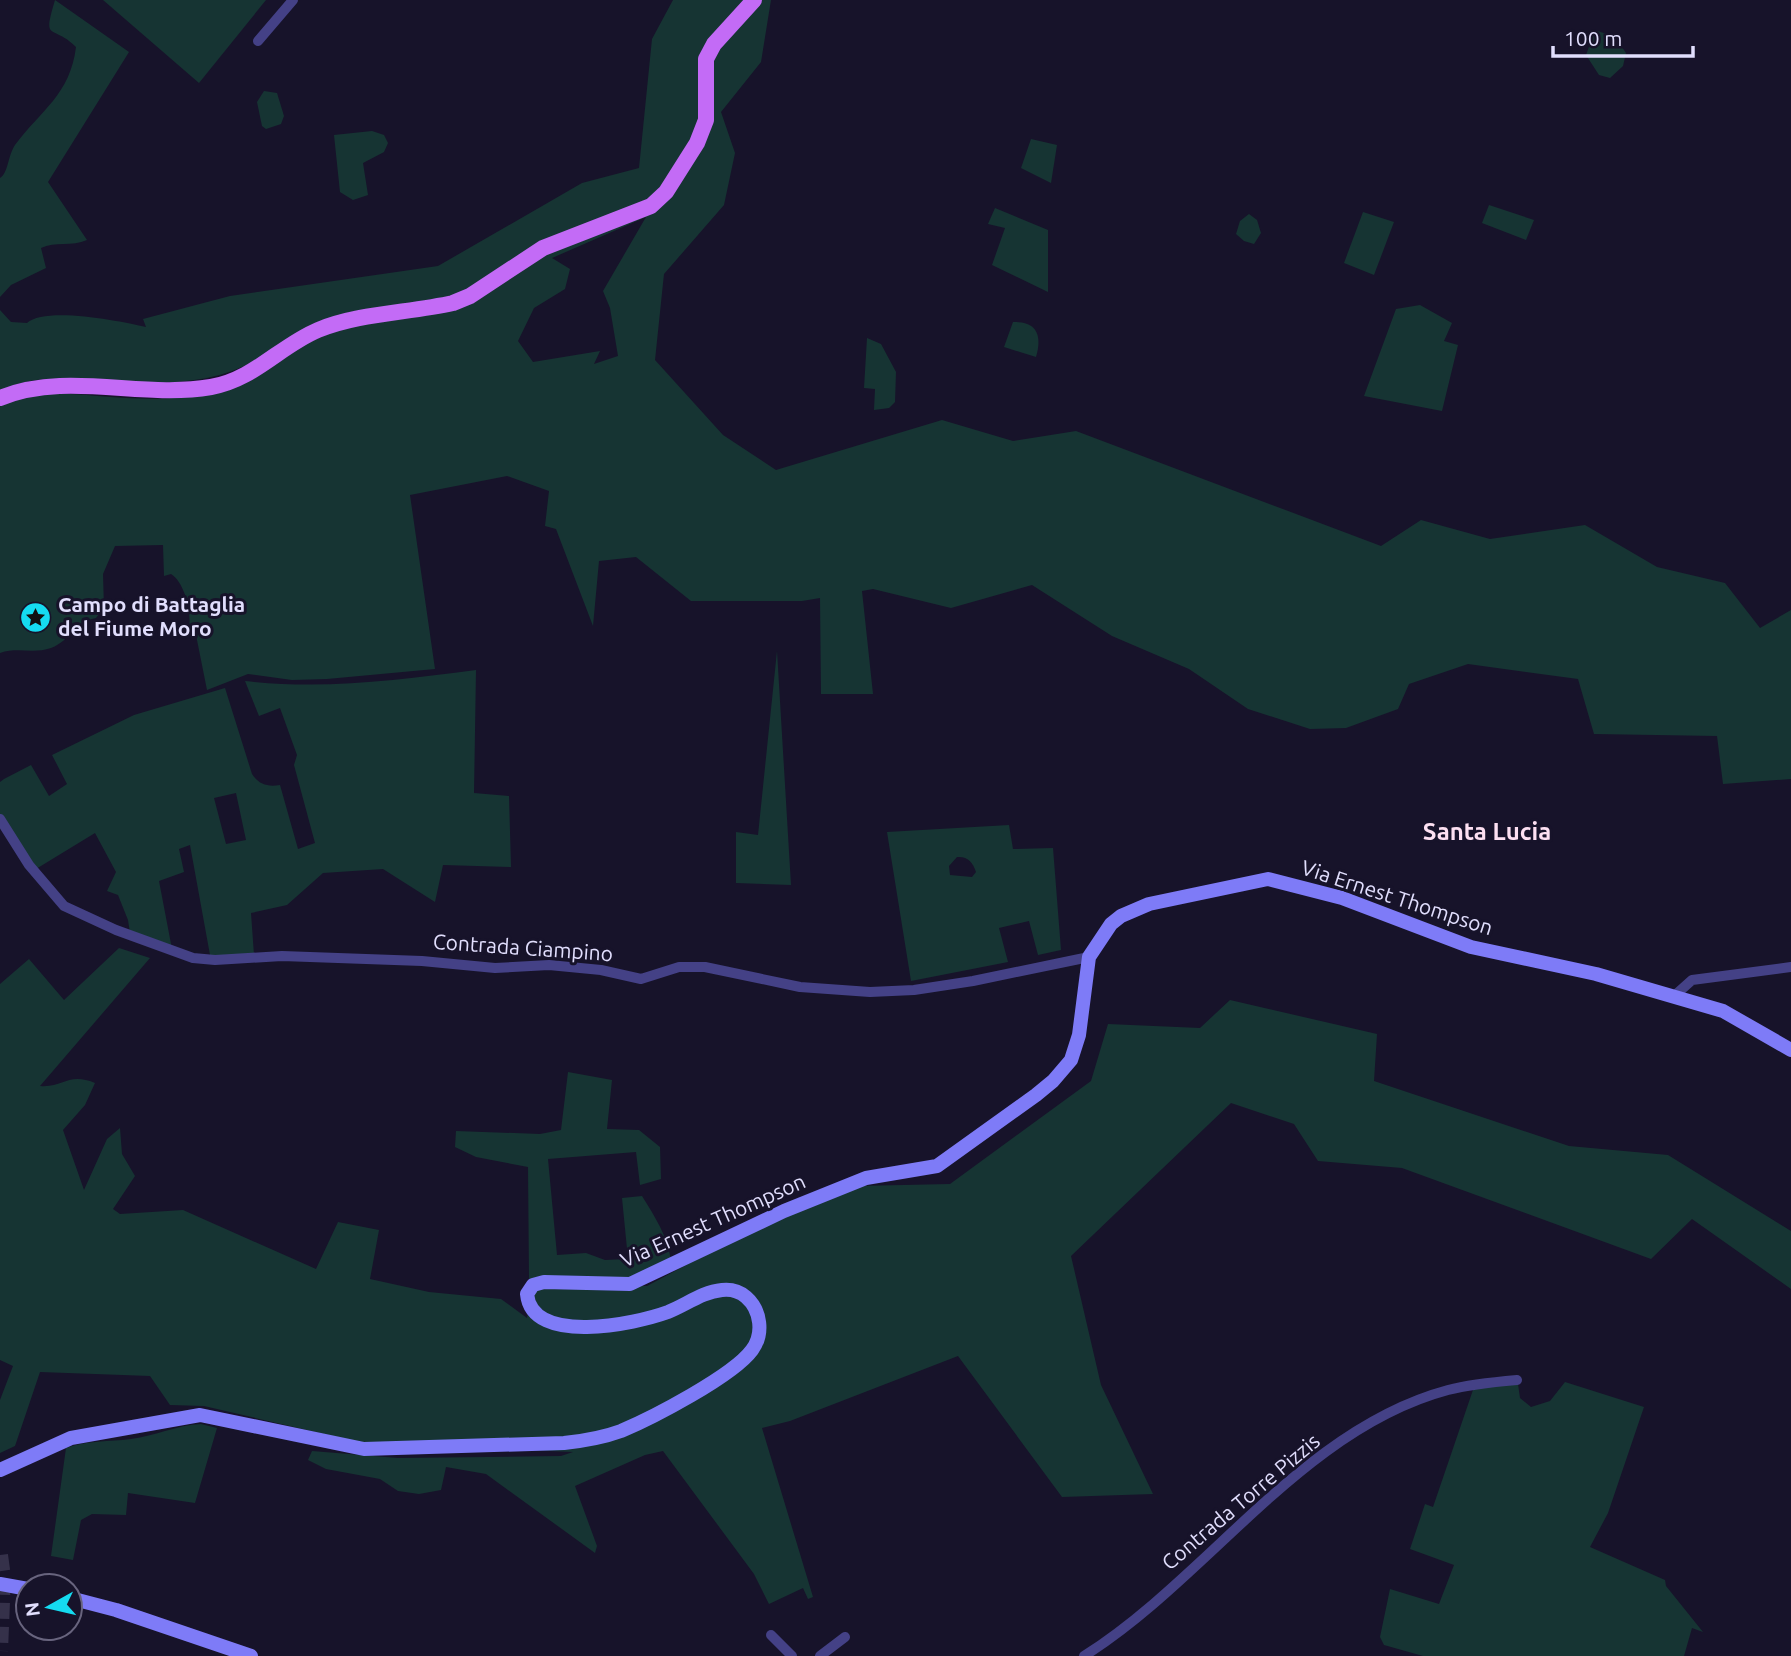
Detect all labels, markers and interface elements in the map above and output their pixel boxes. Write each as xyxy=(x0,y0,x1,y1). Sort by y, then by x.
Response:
scale bar xyxy=(1553,14,1693,58)
text: 100 m xyxy=(1564,26,1622,50)
place label: Campo di Battaglia del Fiume Moro xyxy=(58,592,245,640)
place icon: Campo di Battaglia del Fiume Moro xyxy=(18,600,52,634)
district label: Santa Lucia xyxy=(1423,818,1551,845)
street label: Via Ernest Thompson xyxy=(1299,855,1496,939)
street label: Contrada Ciampino xyxy=(432,929,614,965)
street label: Via Ernest Thompson xyxy=(616,1168,809,1272)
street label: Contrada Torre Pizzis xyxy=(1157,1428,1324,1574)
north arrow xyxy=(14,1572,84,1642)
text: N xyxy=(20,1601,44,1618)

